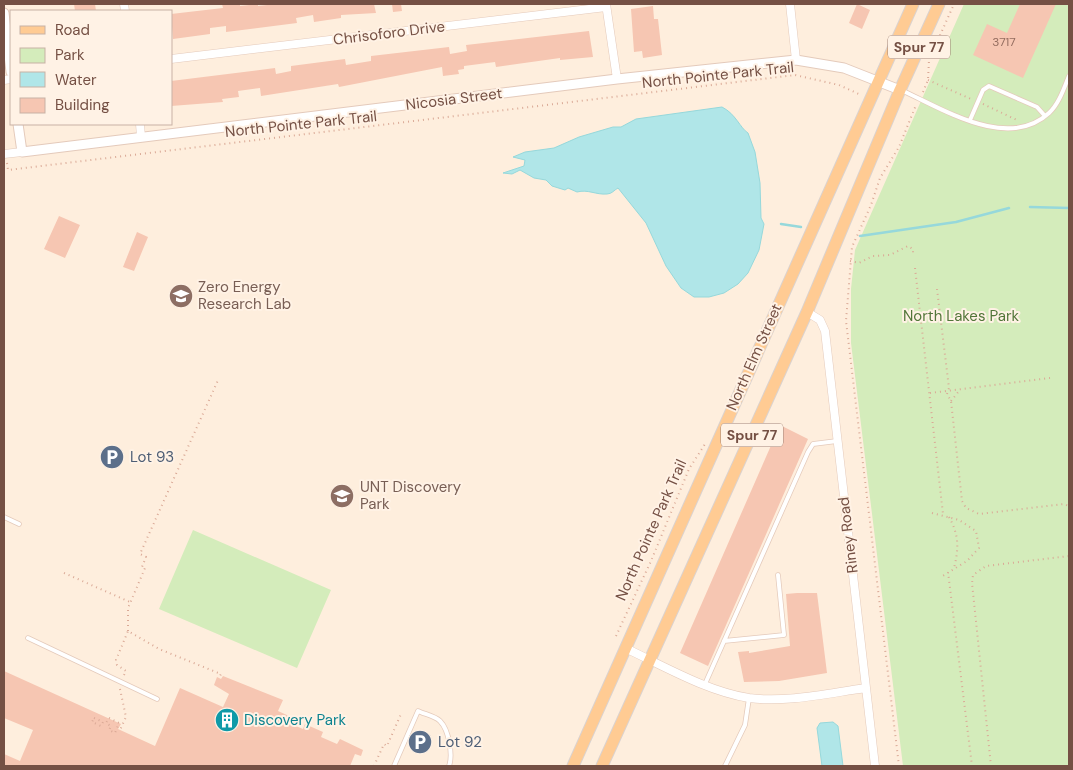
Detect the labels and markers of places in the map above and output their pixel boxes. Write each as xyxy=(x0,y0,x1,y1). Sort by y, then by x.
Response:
place label: Zero Energy Research Lab xyxy=(198,277,291,314)
school or university icon: Zero Energy Research Lab xyxy=(168,283,194,309)
parking icon: Lot 93 xyxy=(99,444,125,470)
place label: Lot 93 xyxy=(130,447,174,467)
place label: UNT Discovery Park xyxy=(360,477,462,514)
school or university icon: UNT Discovery Park xyxy=(329,483,355,509)
building icon: Discovery Park xyxy=(214,707,240,733)
place label: Discovery Park xyxy=(244,710,347,730)
parking icon: Lot 92 xyxy=(407,729,433,755)
place label: Lot 92 xyxy=(438,732,482,752)

